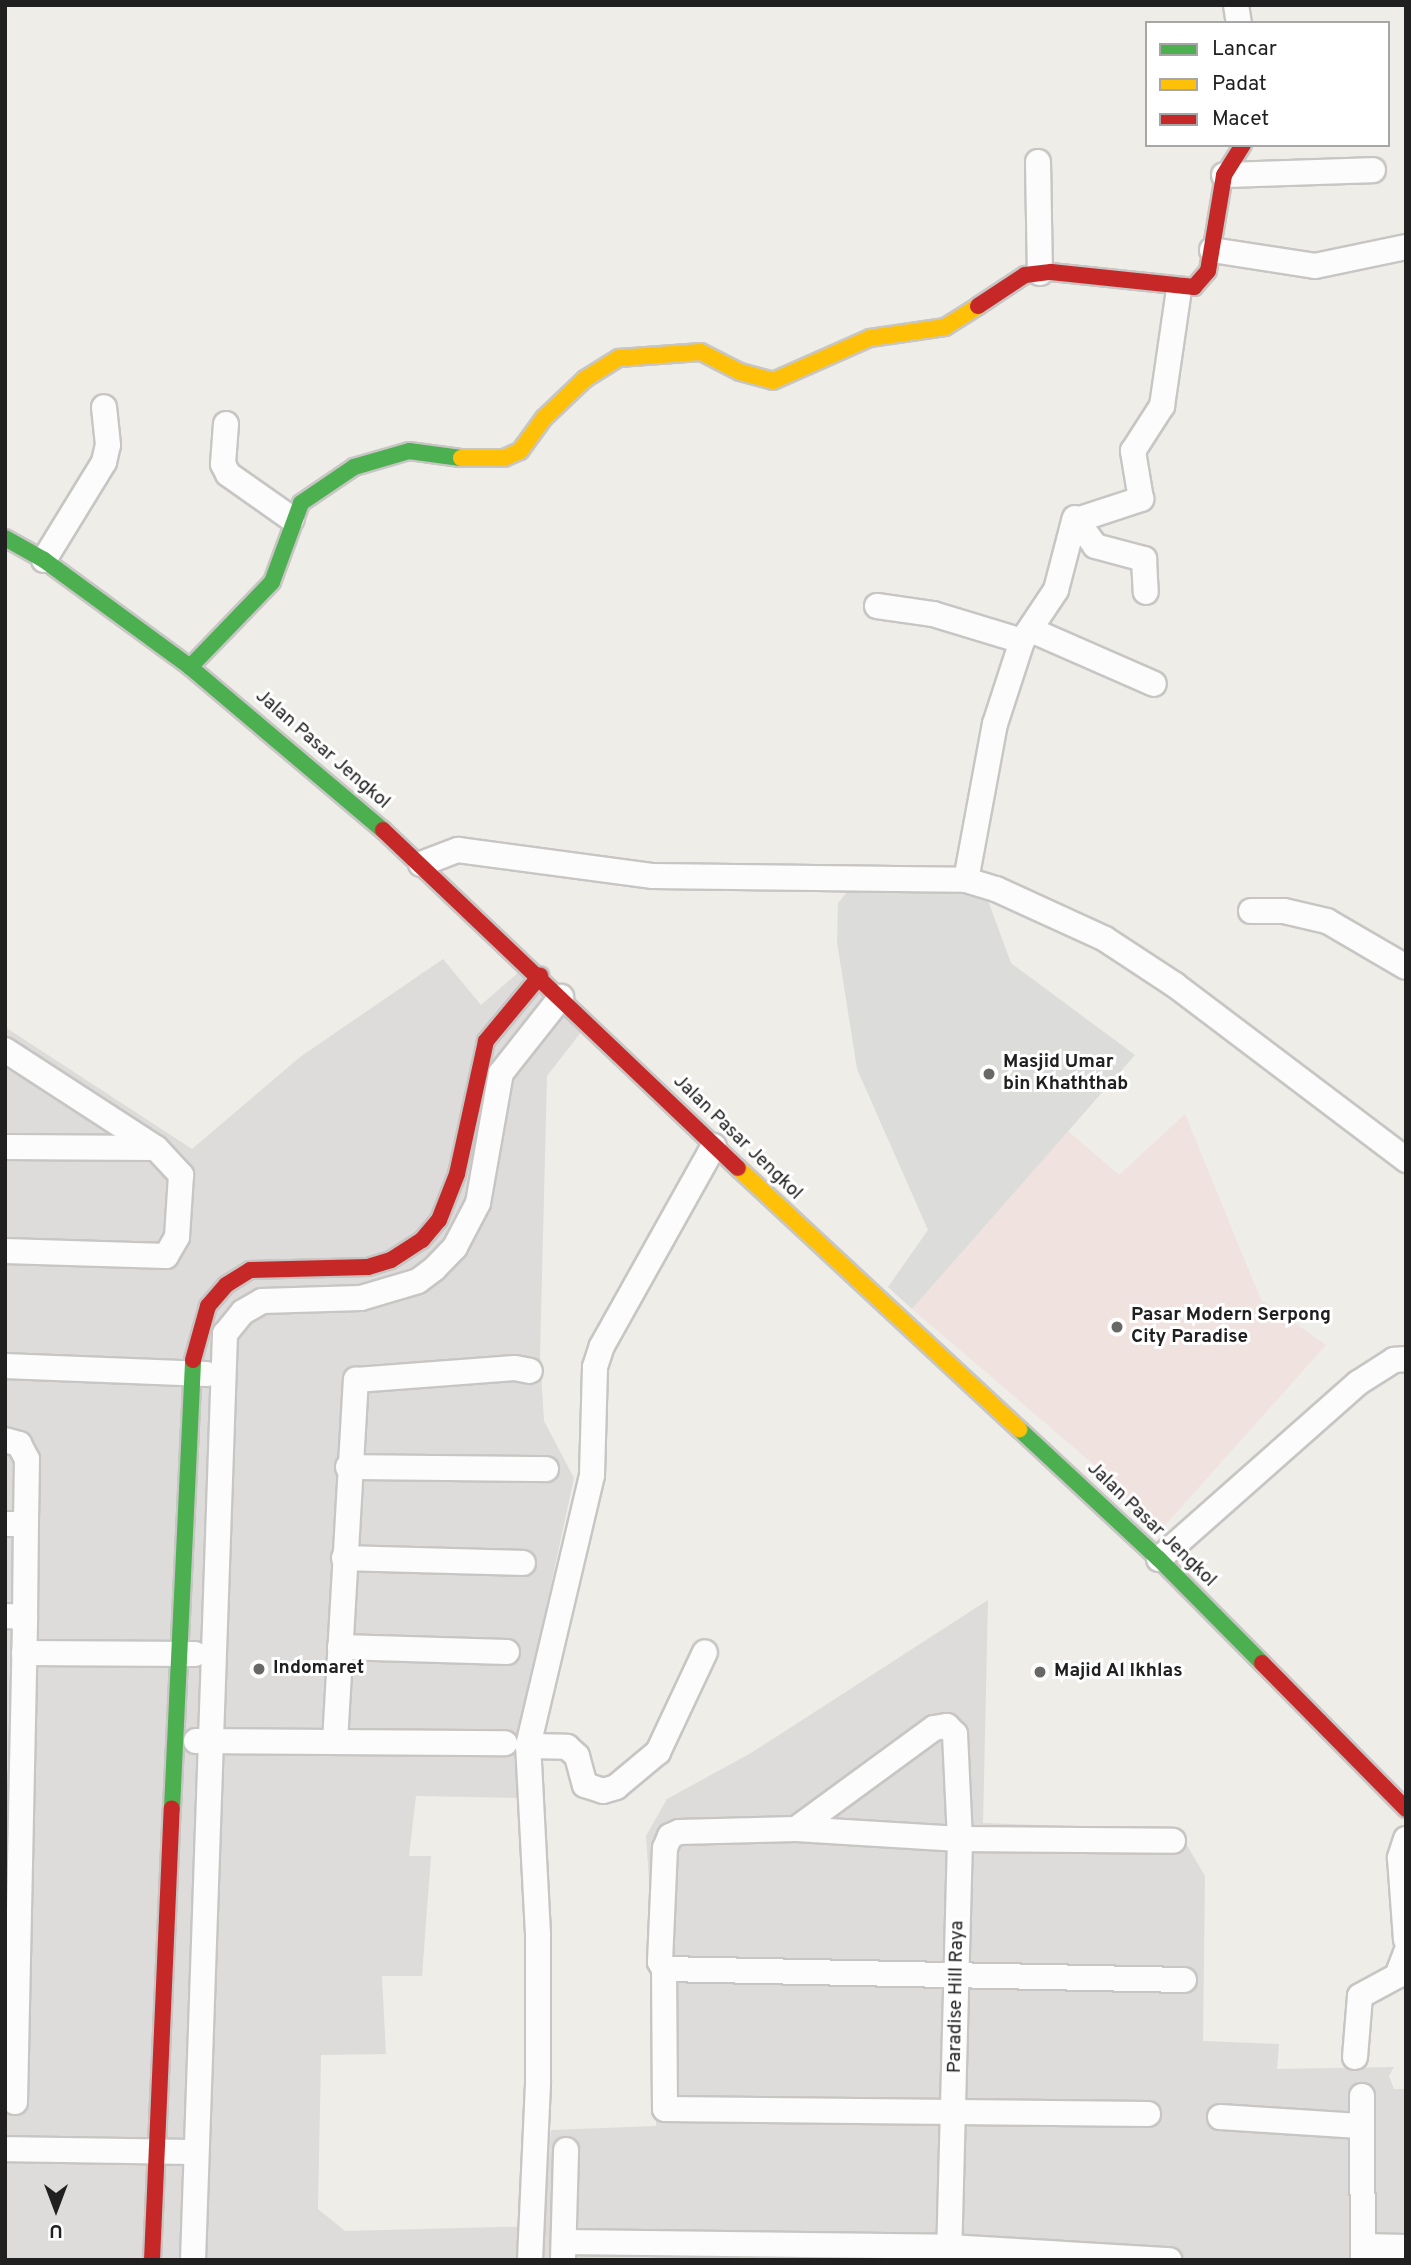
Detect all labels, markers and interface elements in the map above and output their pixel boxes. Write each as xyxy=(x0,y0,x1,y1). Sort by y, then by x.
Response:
legend xyxy=(1145,21,1390,147)
text: Lancar xyxy=(1212,36,1277,63)
text: Padat xyxy=(1212,71,1267,98)
text: Macet xyxy=(1212,106,1269,133)
street label: Jalan Pasar Jengkol xyxy=(250,685,394,815)
place label: Masjid Umar bin Khaththab xyxy=(1003,1052,1128,1096)
marker: Masjid Umar bin Khaththab xyxy=(981,1066,997,1082)
street label: Jalan Pasar Jengkol xyxy=(668,1071,806,1205)
place label: Pasar Modern Serpong City Paradise xyxy=(1131,1305,1331,1349)
marker: Pasar Modern Serpong City Paradise xyxy=(1109,1319,1125,1335)
street label: Jalan Pasar Jengkol xyxy=(1082,1458,1220,1592)
place label: Indomaret xyxy=(273,1658,364,1680)
marker: Indomaret xyxy=(251,1661,267,1677)
place label: Majid Al Ikhlas xyxy=(1054,1661,1183,1683)
marker: Majid Al Ikhlas xyxy=(1032,1664,1048,1680)
street label: Paradise Hill Raya xyxy=(944,1920,970,2074)
north arrow xyxy=(21,2174,91,2244)
text: U xyxy=(49,2218,63,2242)

